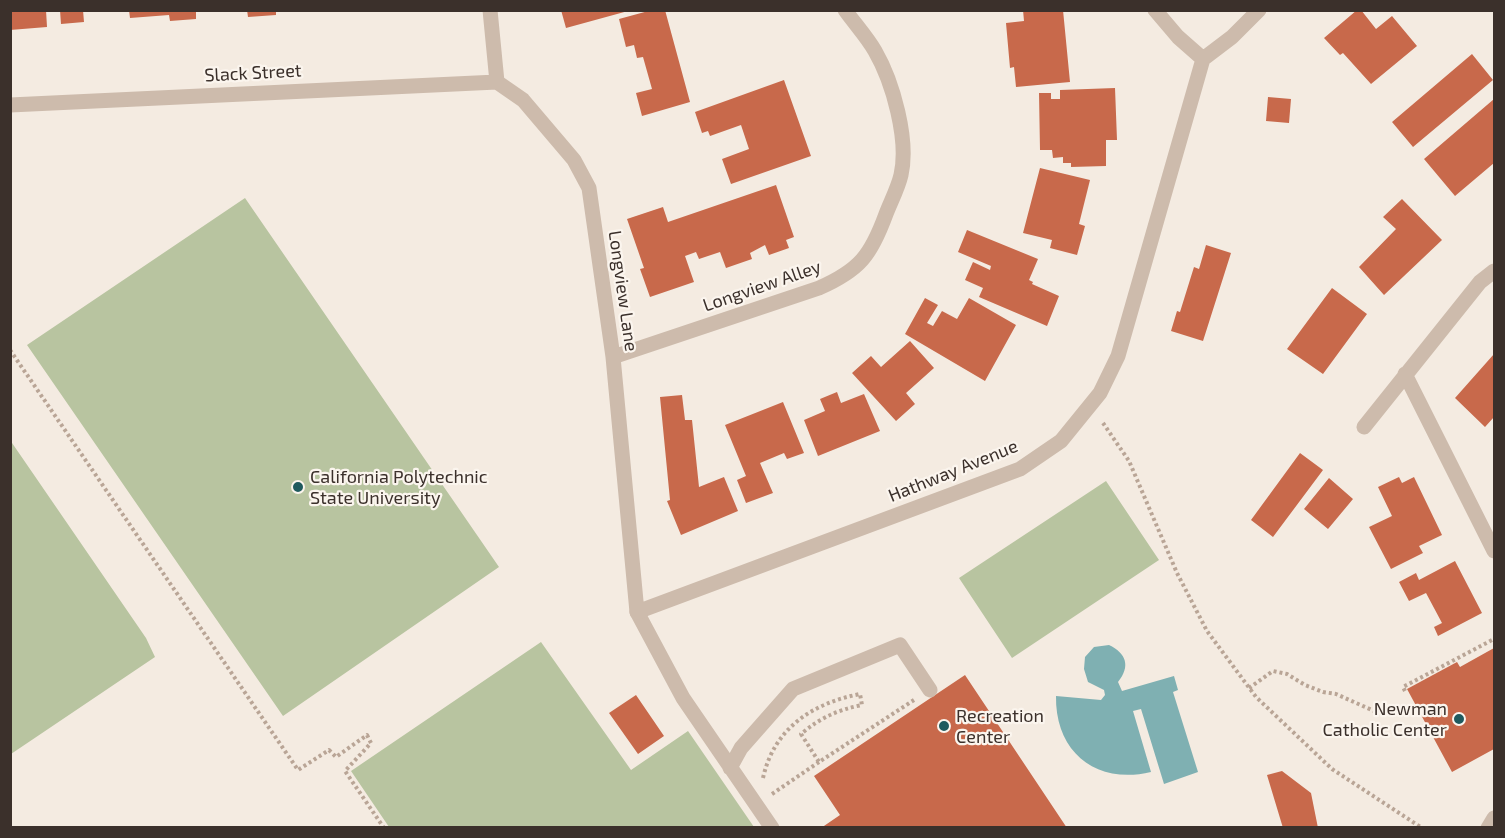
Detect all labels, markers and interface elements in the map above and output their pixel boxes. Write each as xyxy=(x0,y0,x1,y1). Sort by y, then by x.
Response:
street label: Slack Street xyxy=(204,60,302,86)
street label: Longview Lane xyxy=(604,229,642,353)
street label: Longview Alley xyxy=(700,256,824,316)
street label: Hathway Avenue xyxy=(885,435,1021,507)
place label: California Polytechnic State University xyxy=(310,466,488,508)
marker: California Polytechnic State University xyxy=(291,480,305,494)
place label: Newman Catholic Center xyxy=(1323,698,1447,740)
place label: Recreation Center xyxy=(956,705,1044,748)
marker: Newman Catholic Center xyxy=(1452,712,1466,726)
marker: Recreation Center xyxy=(937,719,951,733)

